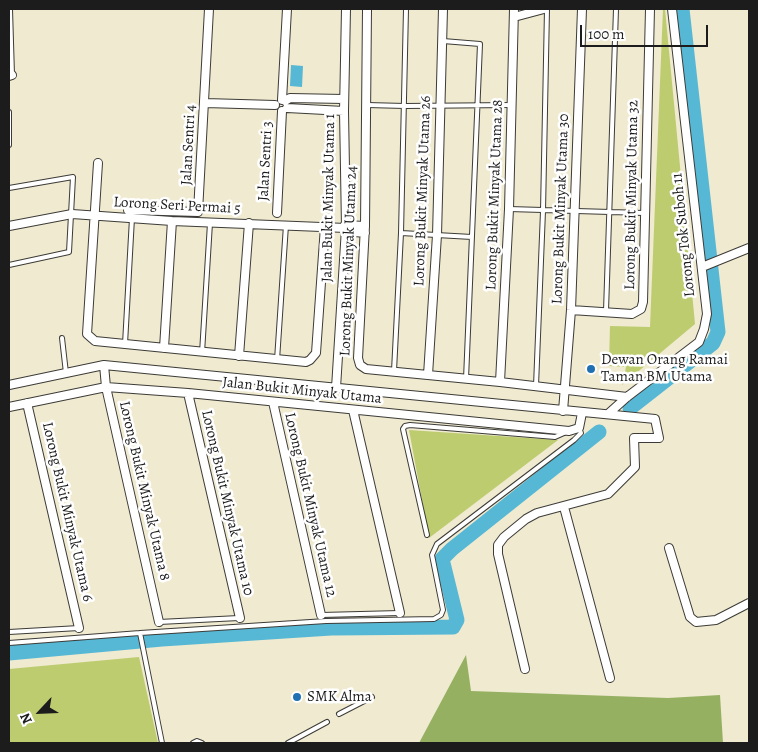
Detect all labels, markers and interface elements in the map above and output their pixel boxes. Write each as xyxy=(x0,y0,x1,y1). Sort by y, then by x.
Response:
scale bar xyxy=(583,15,710,47)
text: 100 m xyxy=(588,24,625,44)
street label: Lorong Bukit Minyak Utama 26 xyxy=(411,95,435,287)
street label: Lorong Bukit Minyak Utama 28 xyxy=(483,99,507,291)
street label: Lorong Bukit Minyak Utama 32 xyxy=(621,100,643,290)
street label: Jalan Sentri 4 xyxy=(178,104,200,186)
street label: Lorong Bukit Minyak Utama 30 xyxy=(549,113,573,305)
street label: Jalan Bukit Minyak Utama 1 xyxy=(319,114,339,282)
street label: Jalan Sentri 3 xyxy=(255,121,277,201)
street label: Lorong Bukit Minyak Utama 24 xyxy=(337,165,361,357)
street label: Lorong Tok Suboh 11 xyxy=(669,172,699,298)
street label: Lorong Seri Permai 5 xyxy=(113,194,241,218)
place label: Dewan Orang Ramai Taman BM Utama xyxy=(601,351,728,386)
marker: Dewan Orang Ramai Taman BM Utama xyxy=(585,363,597,375)
street label: Jalan Bukit Minyak Utama xyxy=(221,374,383,408)
street label: Lorong Bukit Minyak Utama 8 xyxy=(115,399,173,583)
street label: Lorong Bukit Minyak Utama 10 xyxy=(197,408,257,598)
street label: Lorong Bukit Minyak Utama 12 xyxy=(280,411,340,599)
street label: Lorong Bukit Minyak Utama 6 xyxy=(38,421,96,603)
north arrow xyxy=(15,687,65,737)
place label: SMK Alma xyxy=(307,688,372,706)
marker: SMK Alma xyxy=(291,691,303,703)
text: N xyxy=(15,710,37,727)

